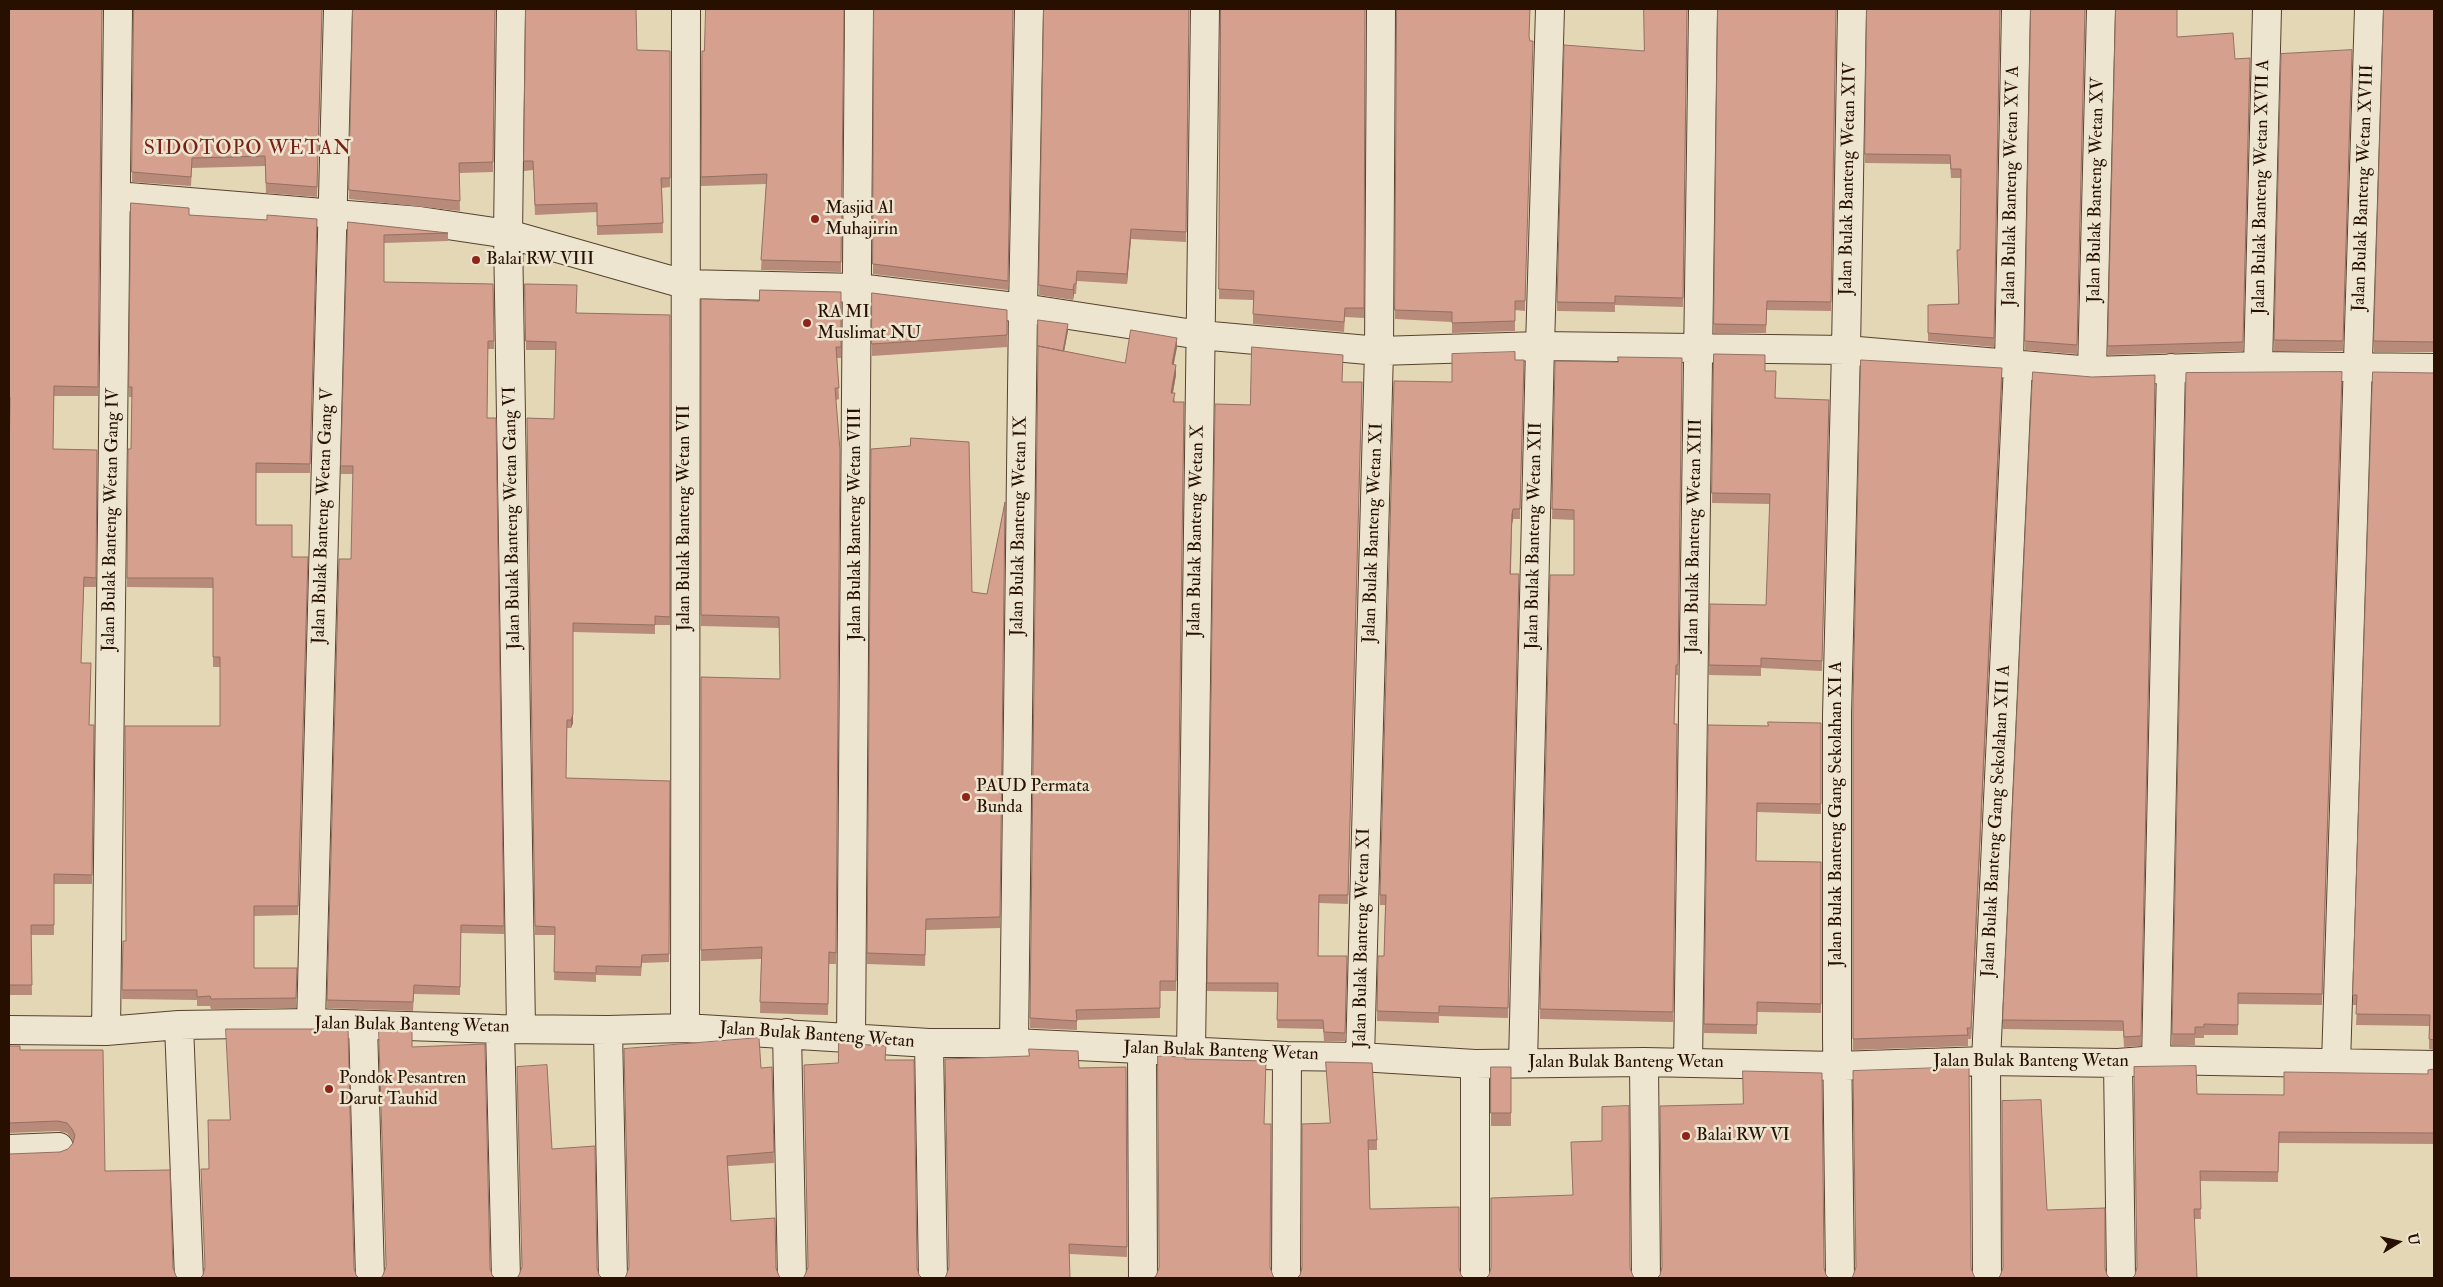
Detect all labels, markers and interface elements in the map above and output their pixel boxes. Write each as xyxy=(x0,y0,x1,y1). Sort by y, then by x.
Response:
street label: Jalan Bulak Banteng Wetan XVII A xyxy=(2249,59,2275,315)
street label: Jalan Bulak Banteng Wetan XIV xyxy=(1836,62,1862,296)
street label: Jalan Bulak Banteng Wetan XVIII xyxy=(2349,64,2379,312)
street label: Jalan Bulak Banteng Wetan XV A xyxy=(1999,65,2025,307)
street label: Jalan Bulak Banteng Wetan XV xyxy=(2084,77,2110,303)
district label: SIDOTOPO WETAN xyxy=(142,138,354,162)
place label: Masjid Al Muhajirin xyxy=(825,198,898,240)
marker: Masjid Al Muhajirin xyxy=(809,213,821,225)
place label: Balai RW VIII xyxy=(486,249,594,271)
marker: Balai RW VIII xyxy=(470,254,482,266)
place label: RA MI Muslimat NU xyxy=(817,302,921,344)
marker: RA MI Muslimat NU xyxy=(801,317,813,329)
street label: Jalan Bulak Banteng Wetan Gang VI xyxy=(500,386,526,650)
street label: Jalan Bulak Banteng Wetan Gang IV xyxy=(99,388,125,652)
street label: Jalan Bulak Banteng Wetan Gang V xyxy=(309,388,339,644)
street label: Jalan Bulak Banteng Wetan VII xyxy=(674,405,696,631)
street label: Jalan Bulak Banteng Wetan VIII xyxy=(845,407,867,641)
street label: Jalan Bulak Banteng Wetan IX xyxy=(1007,416,1033,636)
street label: Jalan Bulak Banteng Wetan XIII xyxy=(1682,418,1708,654)
street label: Jalan Bulak Banteng Wetan XII xyxy=(1522,422,1548,650)
street label: Jalan Bulak Banteng Wetan XI xyxy=(1359,423,1389,643)
street label: Jalan Bulak Banteng Wetan X xyxy=(1184,424,1210,638)
street label: Jalan Bulak Banteng Gang Sekolahan XI A xyxy=(1826,661,1848,967)
street label: Jalan Bulak Banteng Gang Sekolahan XII A xyxy=(1978,664,2016,978)
place label: PAUD Permata Bunda xyxy=(976,776,1089,819)
marker: PAUD Permata Bunda xyxy=(960,791,972,803)
street label: Jalan Bulak Banteng Wetan XI xyxy=(1350,828,1376,1048)
street label: Jalan Bulak Banteng Wetan xyxy=(314,1013,510,1039)
street label: Jalan Bulak Banteng Wetan xyxy=(719,1018,915,1054)
street label: Jalan Bulak Banteng Wetan xyxy=(1123,1038,1319,1066)
street label: Jalan Bulak Banteng Wetan xyxy=(1933,1051,2129,1073)
street label: Jalan Bulak Banteng Wetan xyxy=(1528,1052,1724,1074)
place label: Pondok Pesantren Darut Tauhid xyxy=(339,1068,466,1110)
marker: Pondok Pesantren Darut Tauhid xyxy=(323,1083,335,1095)
place label: Balai RW VI xyxy=(1696,1125,1790,1147)
marker: Balai RW VI xyxy=(1680,1130,1692,1142)
north arrow xyxy=(2373,1217,2423,1267)
text: U xyxy=(2404,1232,2423,1247)

